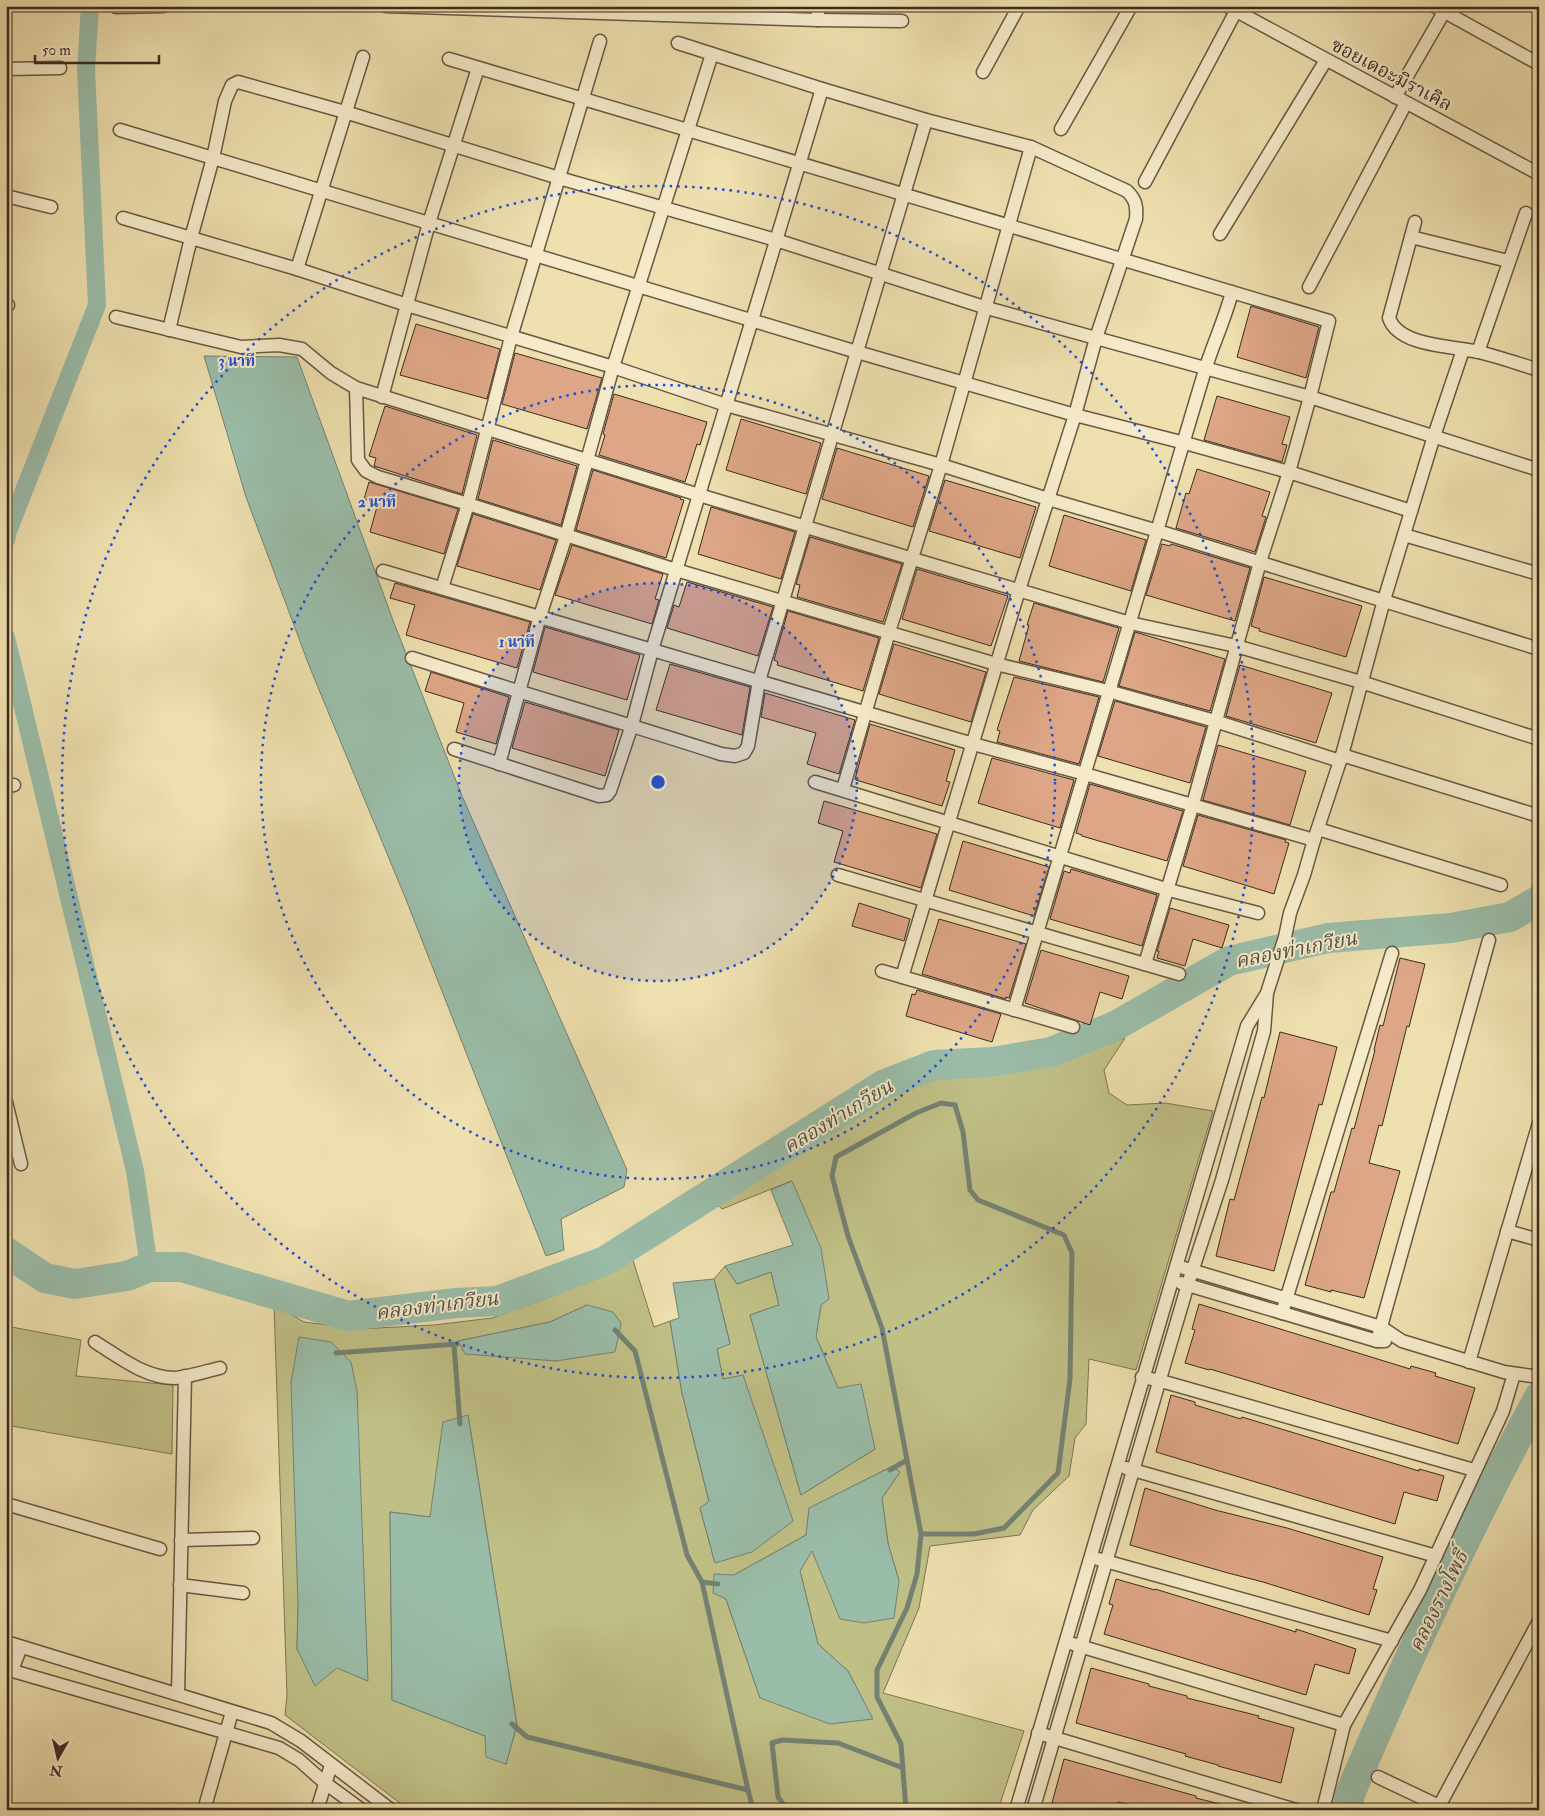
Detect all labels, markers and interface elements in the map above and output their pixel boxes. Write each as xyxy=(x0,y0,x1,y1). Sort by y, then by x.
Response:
scale bar xyxy=(35,32,159,64)
street label: ซอยเดอะมิราเคิล xyxy=(1327,33,1456,117)
text: 50 m xyxy=(42,41,71,60)
text: 3 นาที xyxy=(219,352,255,371)
text: 2 นาที xyxy=(358,493,396,512)
text: 1 นาที xyxy=(499,633,535,652)
centre of rings xyxy=(649,773,667,791)
water label: คลองท่าเกวียน xyxy=(1233,925,1360,974)
water label: คลองท่าเกวียน xyxy=(779,1073,898,1159)
water label: คลองท่าเกวียน xyxy=(374,1285,501,1325)
water label: คลองรางโพธิ์ xyxy=(1401,1539,1477,1656)
north arrow xyxy=(32,1734,82,1784)
text: N xyxy=(48,1761,65,1780)

